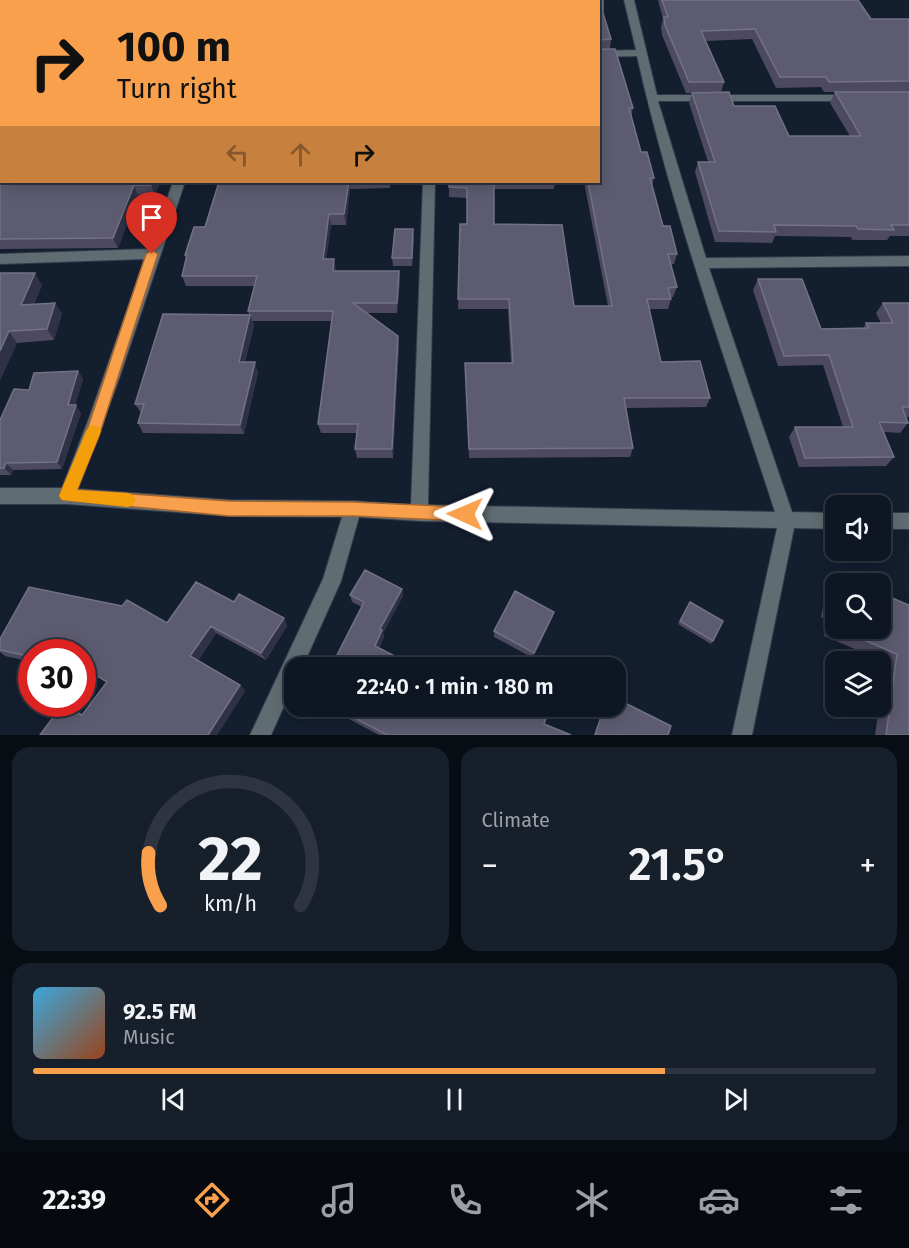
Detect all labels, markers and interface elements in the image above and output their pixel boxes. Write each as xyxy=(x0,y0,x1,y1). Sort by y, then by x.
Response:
text: 100 m xyxy=(117,22,231,72)
icon: right xyxy=(18,24,96,102)
text: Turn right xyxy=(117,73,237,105)
icon: left xyxy=(221,138,254,171)
icon: ahead xyxy=(284,138,317,171)
icon: right xyxy=(347,138,380,171)
pin xyxy=(126,192,177,254)
icon: arrive xyxy=(135,201,168,234)
position arrow xyxy=(433,482,497,546)
map controls xyxy=(825,495,891,717)
button: sound xyxy=(825,495,891,561)
button: search xyxy=(825,573,891,639)
speed limit sign: 30 xyxy=(18,639,96,717)
button: layers xyxy=(825,651,891,717)
text: 22:40 · 1 min · 180 m xyxy=(356,673,554,700)
text: Climate xyxy=(482,808,550,832)
text: 22 xyxy=(198,822,263,897)
text: 21.5° xyxy=(629,838,729,892)
text: − xyxy=(482,846,498,886)
text: + xyxy=(860,846,876,886)
text: km/h xyxy=(204,891,257,917)
text: 92.5 FM xyxy=(123,998,196,1025)
text: Music xyxy=(123,1025,175,1049)
icon: previous xyxy=(157,1083,190,1116)
icon: pause xyxy=(438,1083,471,1116)
icon: next xyxy=(719,1083,752,1116)
icon: directions xyxy=(191,1179,233,1221)
icon: music xyxy=(318,1179,360,1221)
icon: phone xyxy=(444,1179,486,1221)
icon: climate xyxy=(571,1179,613,1221)
icon: car xyxy=(698,1179,740,1221)
icon: filters xyxy=(825,1179,867,1221)
text: 22:39 xyxy=(42,1184,106,1216)

